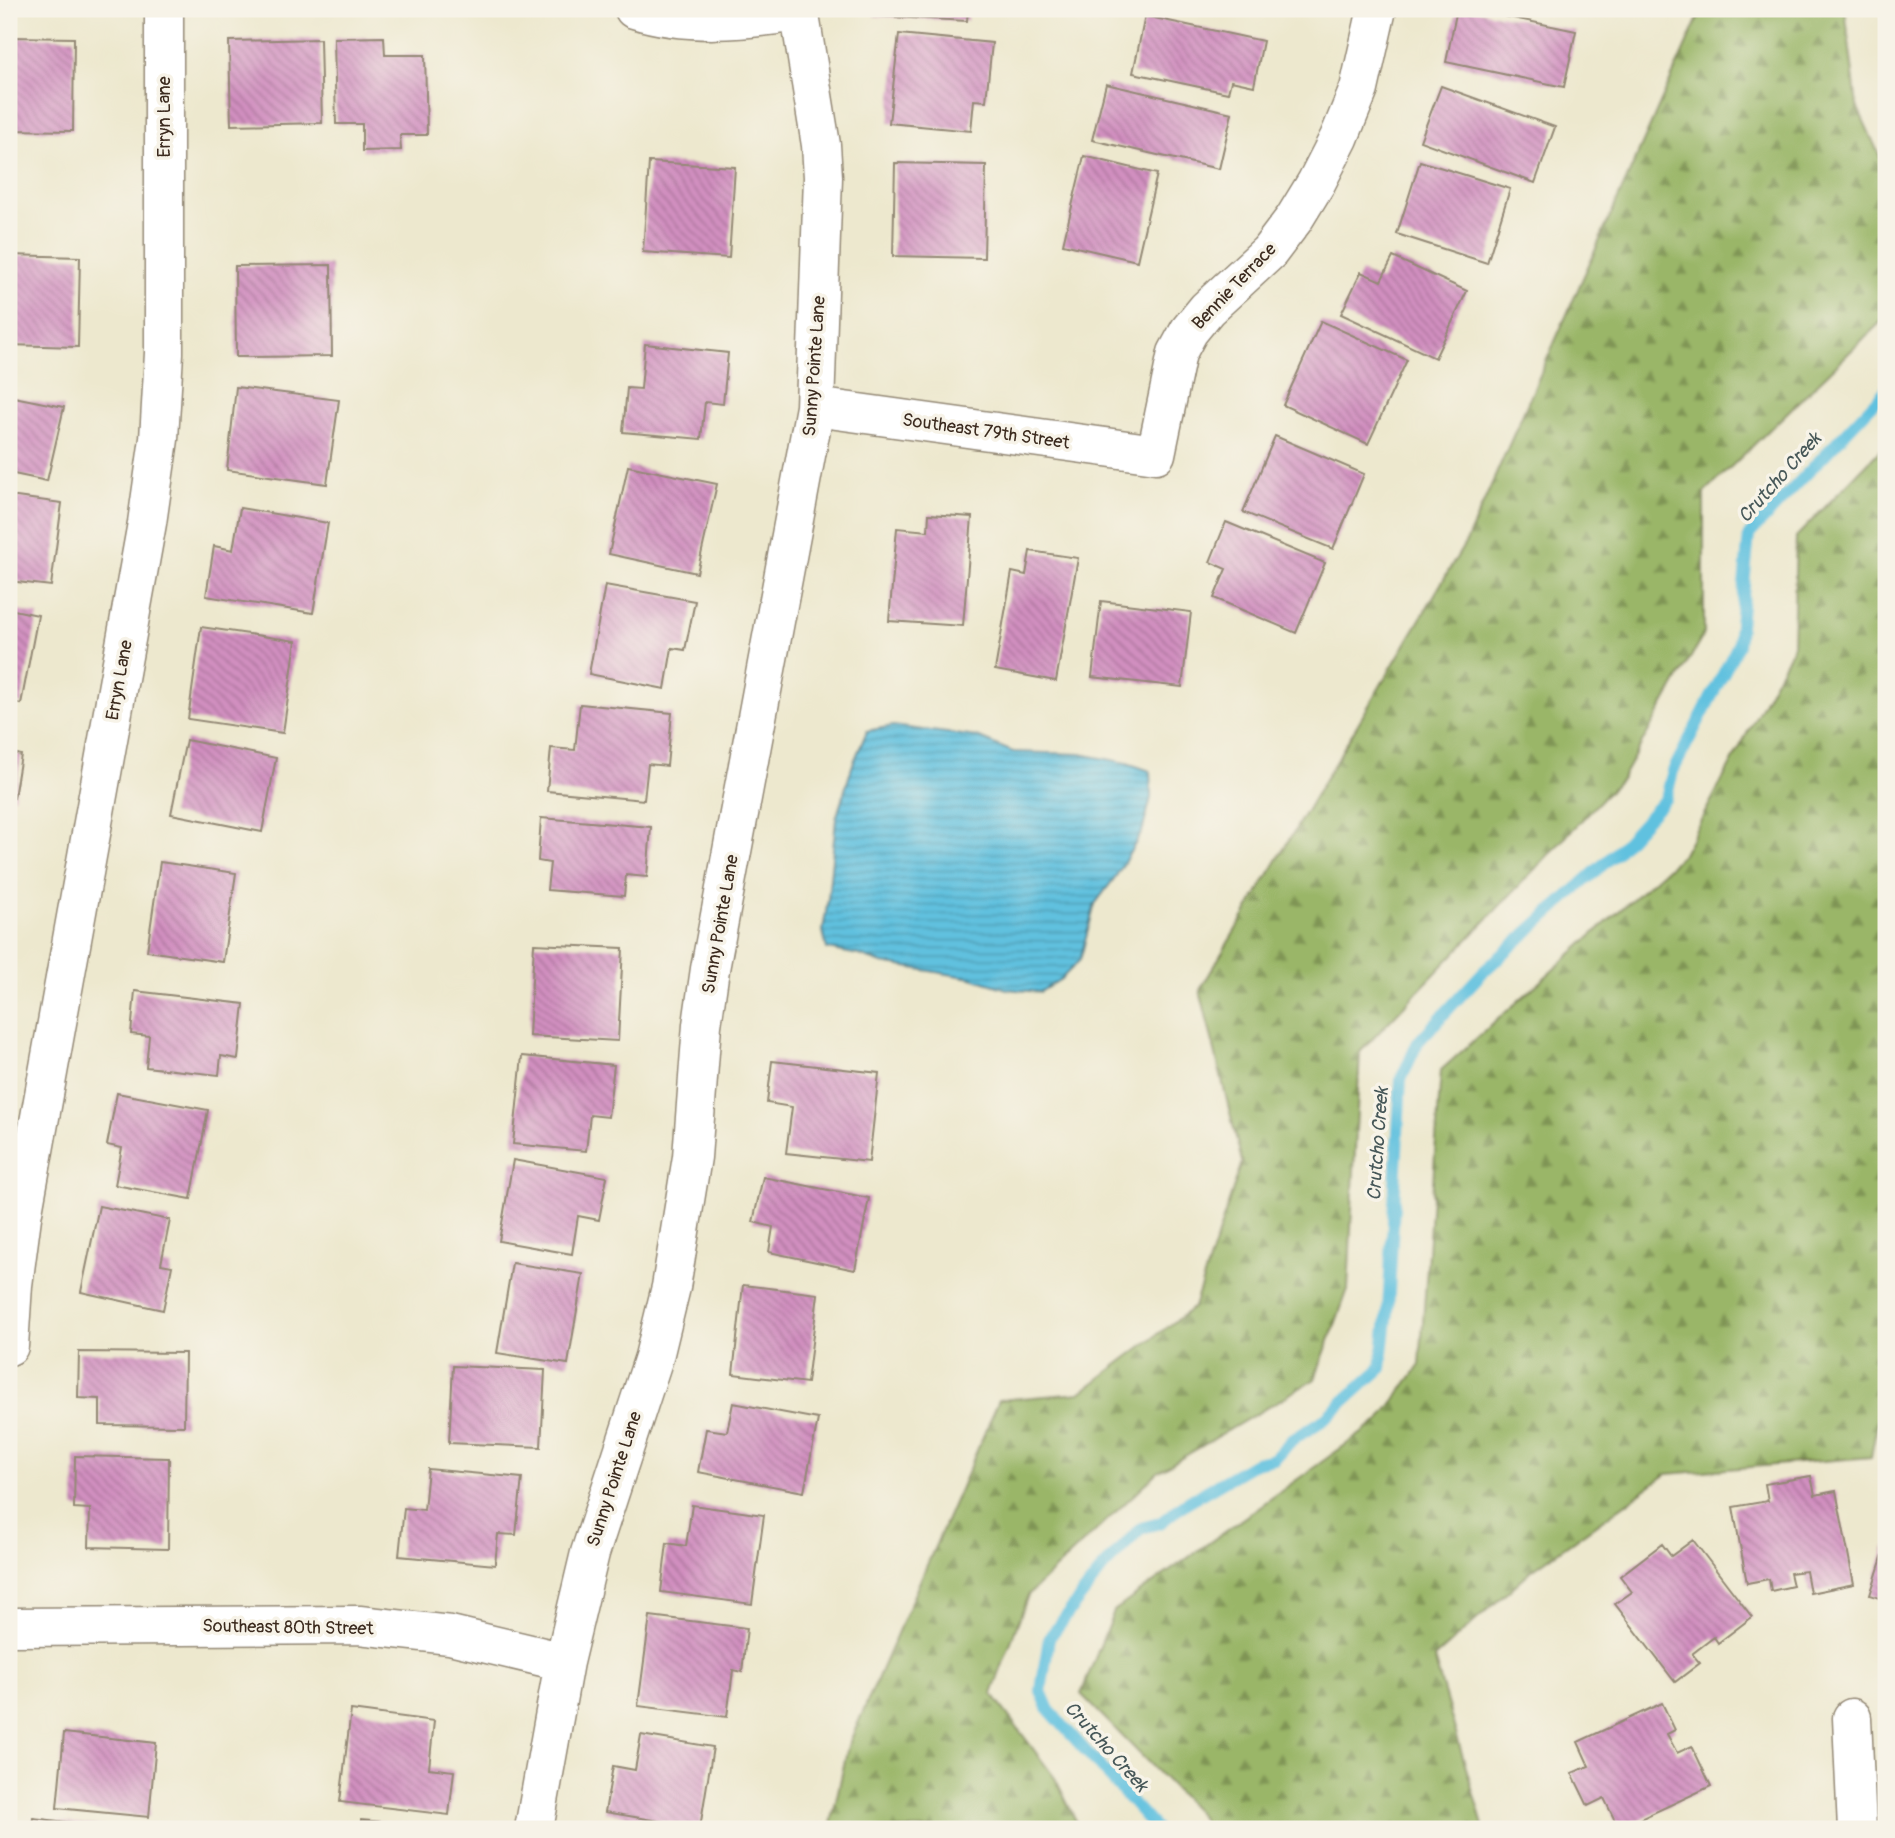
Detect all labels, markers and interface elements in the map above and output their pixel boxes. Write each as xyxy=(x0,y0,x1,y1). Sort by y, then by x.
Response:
street label: Erryn Lane xyxy=(153,76,176,158)
street label: Bennie Terrace xyxy=(1187,238,1282,335)
street label: Sunny Pointe Lane xyxy=(798,295,831,437)
street label: Southeast 79th Street xyxy=(901,408,1072,455)
water label: Crutcho Creek xyxy=(1733,426,1828,528)
street label: Erryn Lane xyxy=(101,638,138,722)
street label: Sunny Pointe Lane xyxy=(697,853,744,995)
water label: Crutcho Creek xyxy=(1362,1085,1394,1201)
street label: Sunny Pointe Lane xyxy=(582,1408,647,1550)
street label: Southeast 80th Street xyxy=(202,1615,374,1641)
water label: Crutcho Creek xyxy=(1059,1697,1154,1798)

